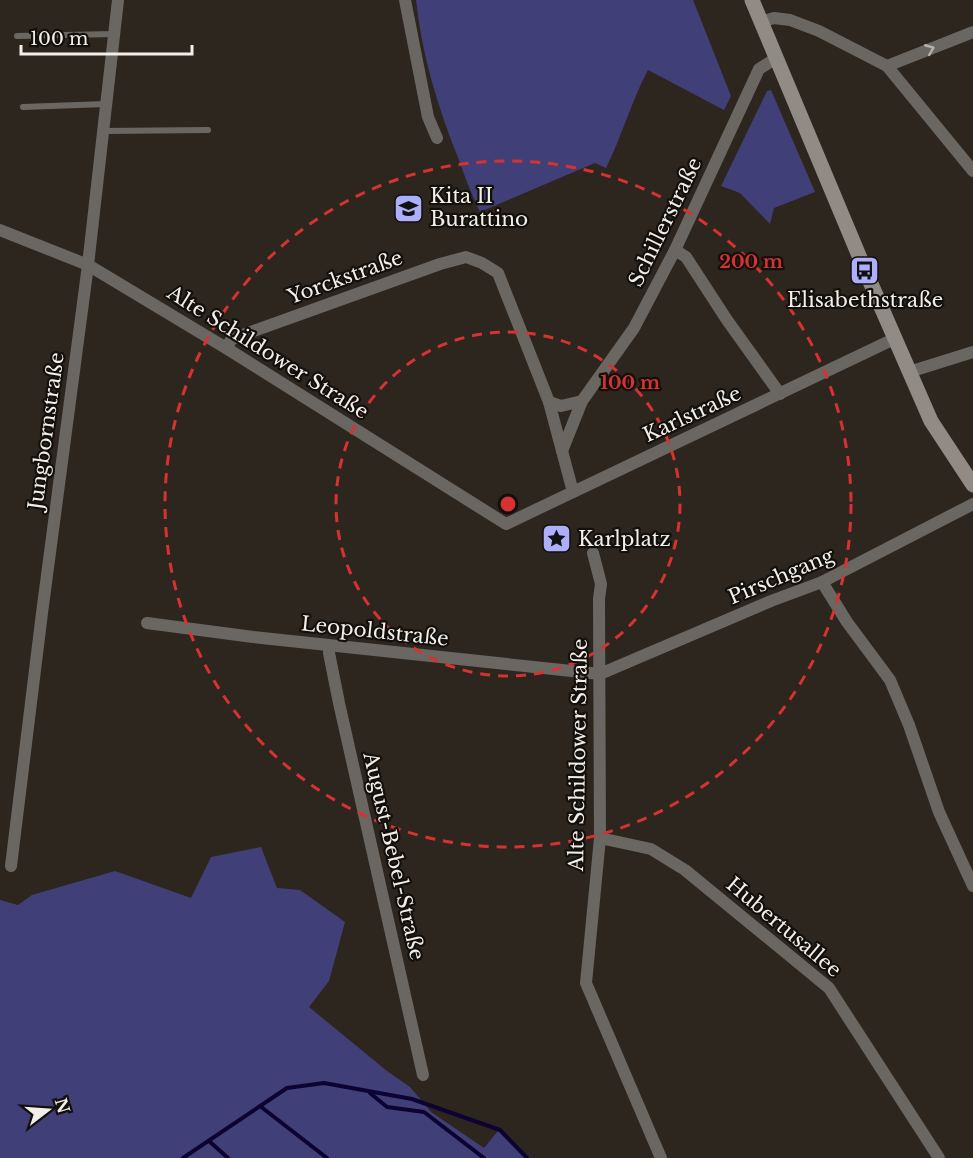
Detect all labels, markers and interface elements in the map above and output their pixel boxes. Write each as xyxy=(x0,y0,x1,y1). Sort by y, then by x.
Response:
scale bar xyxy=(21,18,192,56)
text: 100 m xyxy=(30,28,88,50)
one-way arrow xyxy=(924,44,935,56)
street label: Schillerstraße xyxy=(623,154,707,290)
place label: Kita II Burattino xyxy=(430,184,528,231)
school or university icon: Kita II Burattino xyxy=(393,192,425,224)
street label: Yorckstraße xyxy=(283,245,406,309)
text: 200 m xyxy=(719,251,783,273)
bus stop icon: Elisabethstraße xyxy=(849,254,881,286)
street label: Alte Schildower Straße xyxy=(162,280,373,424)
place label: Elisabethstraße xyxy=(787,288,943,312)
street label: Jungbornstraße xyxy=(23,351,69,514)
text: 100 m xyxy=(600,372,660,394)
street label: Karlstraße xyxy=(639,381,745,447)
centre of rings xyxy=(498,494,518,514)
place icon: Karlplatz xyxy=(541,523,573,555)
place label: Karlplatz xyxy=(578,527,671,551)
street label: Pirschgang xyxy=(725,543,838,609)
street label: Leopoldstraße xyxy=(300,611,450,651)
street label: Alte Schildower Straße xyxy=(564,639,592,872)
street label: August-Bebel-Straße xyxy=(358,749,430,962)
street label: Hubertusallee xyxy=(722,872,846,982)
north arrow xyxy=(18,1080,78,1140)
text: N xyxy=(51,1095,74,1116)

